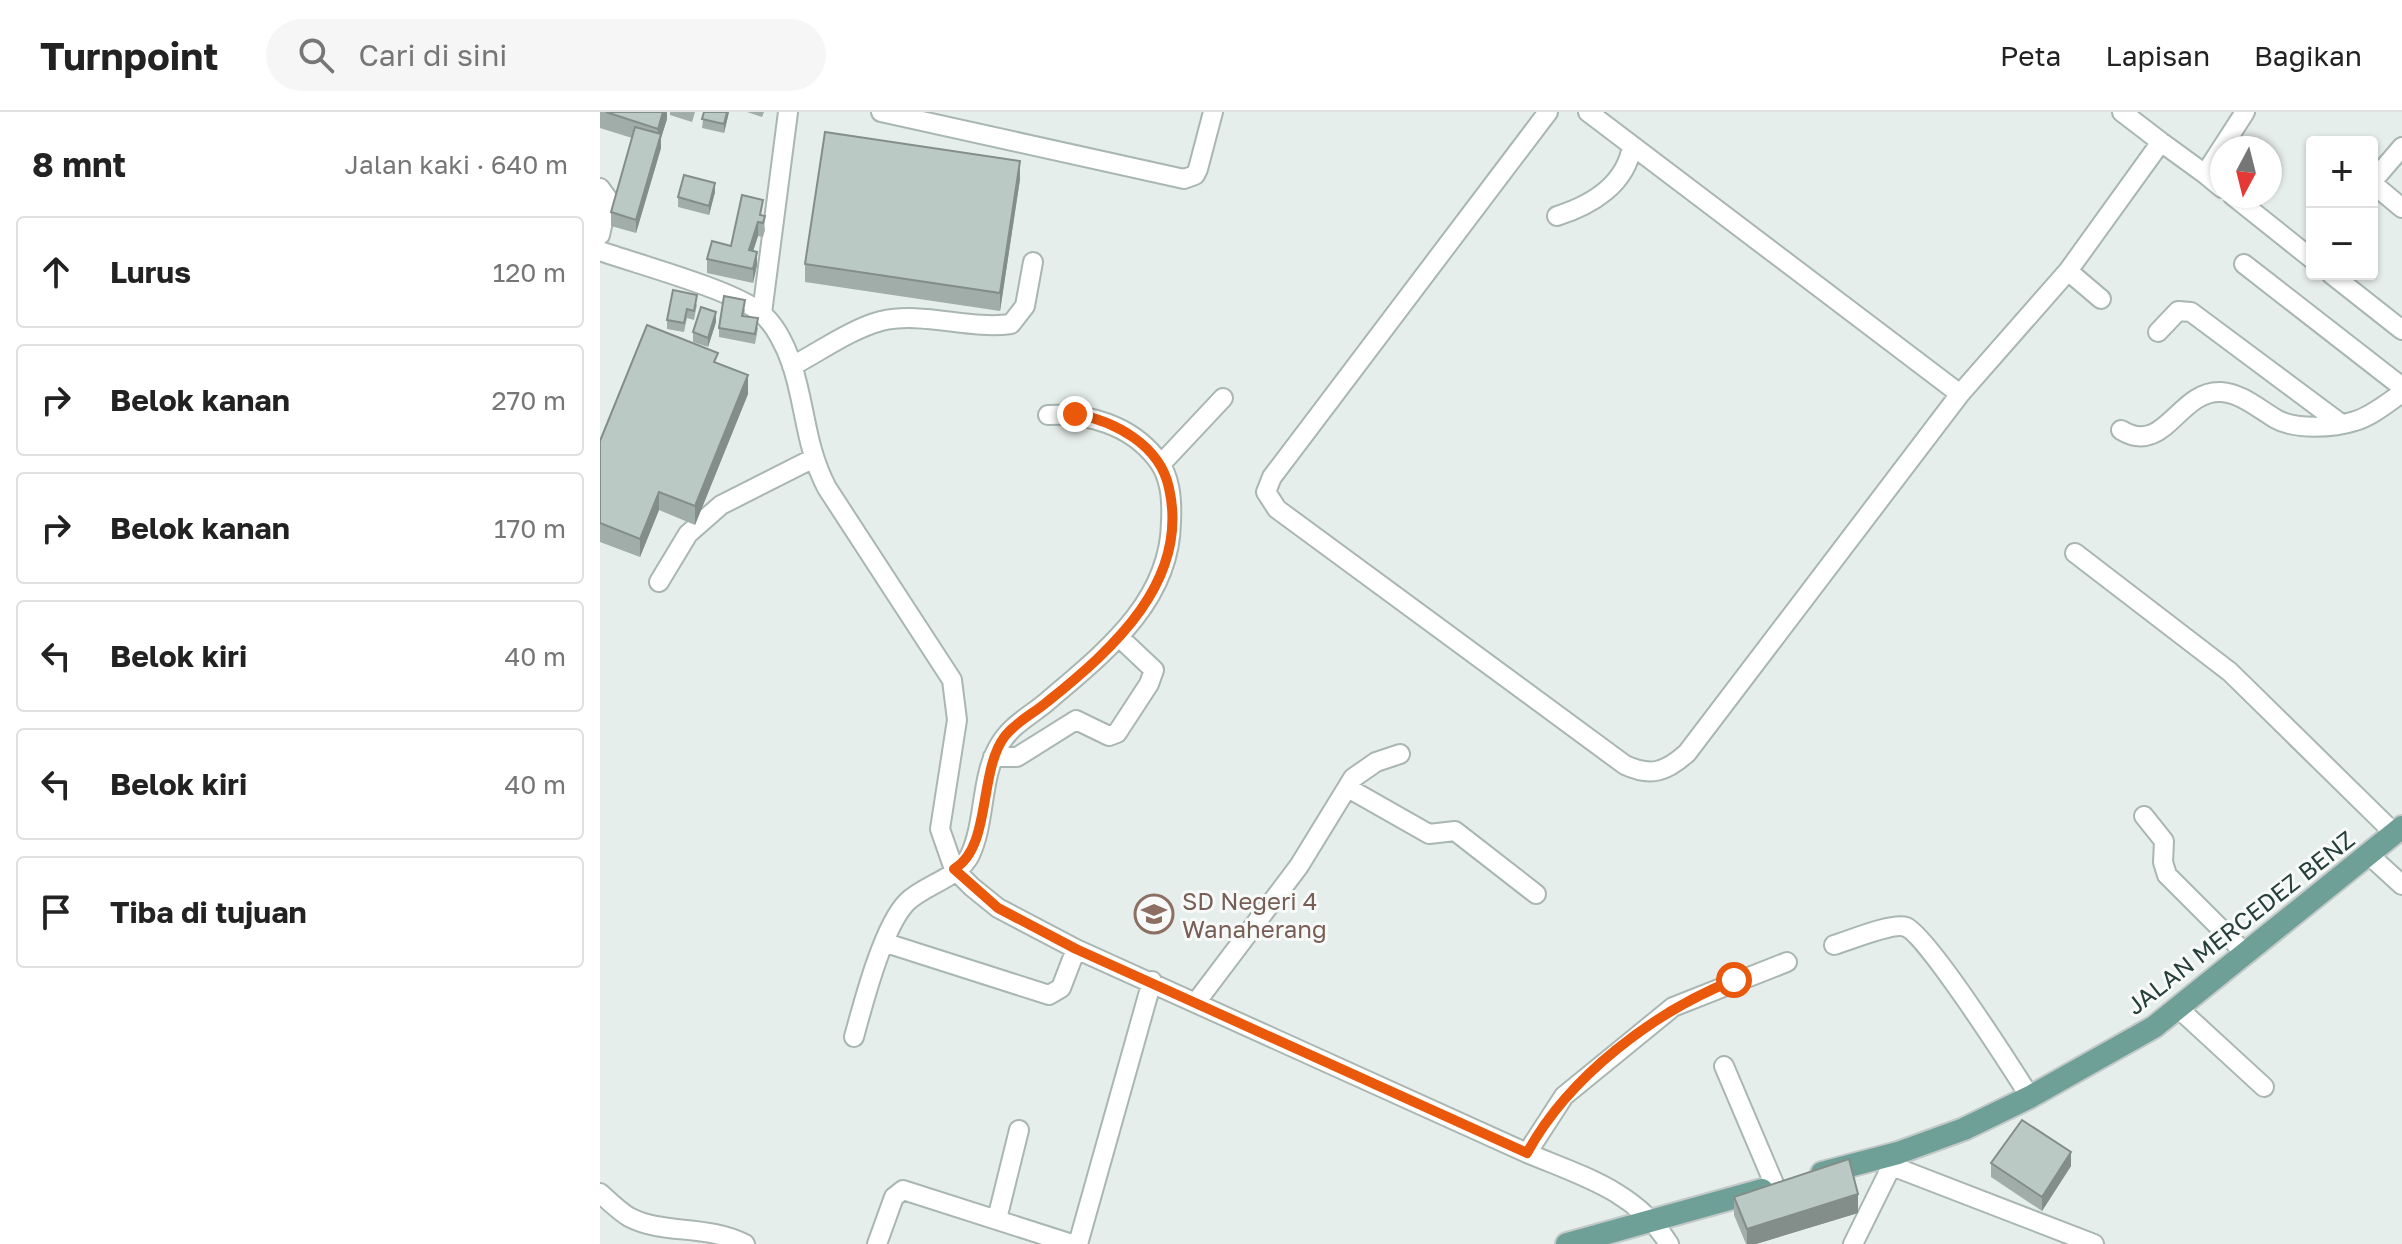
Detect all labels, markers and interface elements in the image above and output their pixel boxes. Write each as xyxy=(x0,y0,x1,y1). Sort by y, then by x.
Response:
search box xyxy=(266,19,826,91)
text: Turnpoint xyxy=(40,33,218,78)
icon: search xyxy=(294,33,338,77)
text: Cari di sini xyxy=(358,37,507,73)
text: Peta xyxy=(2000,39,2061,72)
text: Lapisan xyxy=(2105,39,2210,72)
text: Bagikan xyxy=(2254,39,2362,72)
north arrow xyxy=(2210,136,2282,208)
map controls xyxy=(2306,136,2378,280)
button: + xyxy=(2306,136,2378,208)
text: 8 mnt xyxy=(32,144,126,184)
text: Jalan kaki · 640 m xyxy=(345,149,568,180)
button: − xyxy=(2306,208,2378,280)
icon: ahead xyxy=(34,250,78,294)
text: Lurus xyxy=(110,254,191,290)
text: 120 m xyxy=(493,257,566,288)
icon: right xyxy=(34,378,78,422)
text: Belok kanan xyxy=(110,382,290,418)
text: 270 m xyxy=(492,385,566,416)
route end xyxy=(1057,396,1093,432)
icon: right xyxy=(34,506,78,550)
text: Belok kanan xyxy=(110,510,290,546)
text: 170 m xyxy=(494,513,566,544)
icon: left xyxy=(34,634,78,678)
text: Belok kiri xyxy=(110,638,247,674)
text: 40 m xyxy=(505,641,566,672)
icon: left xyxy=(34,762,78,806)
text: Belok kiri xyxy=(110,766,247,802)
text: 40 m xyxy=(505,769,566,800)
street label: JALAN MERCEDEZ BENZ xyxy=(2120,824,2360,1020)
place label: SD Negeri 4 Wanaherang xyxy=(1182,886,1327,943)
icon: arrive xyxy=(34,890,78,934)
school or university icon: SD Negeri 4 Wanaherang xyxy=(1133,893,1175,935)
text: Tiba di tujuan xyxy=(110,894,307,930)
route start xyxy=(1716,962,1752,998)

